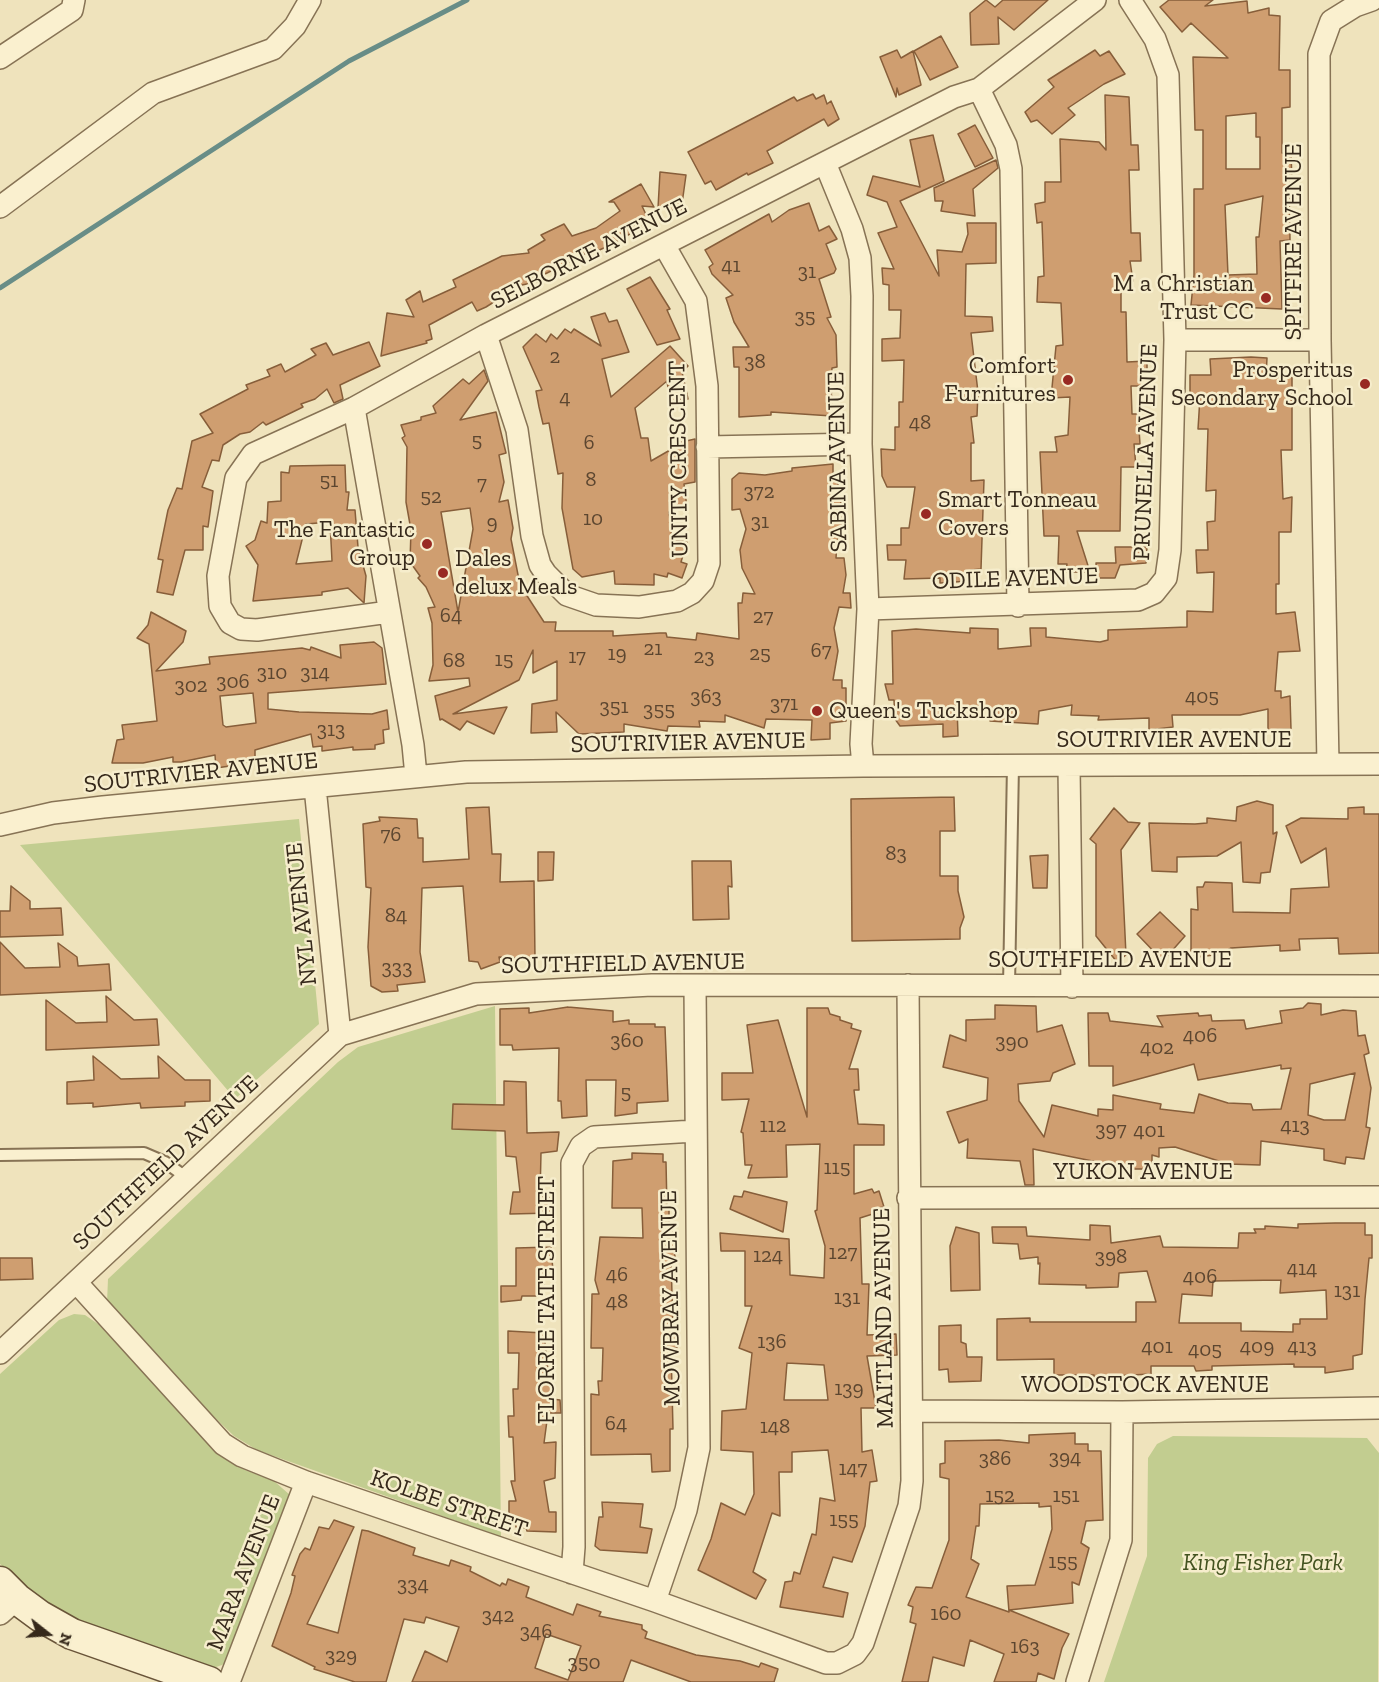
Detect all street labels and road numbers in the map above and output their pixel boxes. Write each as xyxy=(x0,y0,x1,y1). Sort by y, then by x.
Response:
street label: SPITFIRE AVENUE xyxy=(1280,143,1308,341)
street label: SELBORNE AVENUE xyxy=(486,192,692,316)
street label: PRUNELLA AVENUE xyxy=(1128,343,1164,561)
street label: UNITY CRESCENT xyxy=(663,360,695,558)
street label: SABINA AVENUE xyxy=(822,371,854,553)
street label: ODILE AVENUE xyxy=(931,562,1099,596)
street label: SOUTRIVIER AVENUE xyxy=(1056,726,1292,754)
street label: SOUTRIVIER AVENUE xyxy=(570,727,806,759)
street label: SOUTRIVIER AVENUE xyxy=(83,746,319,800)
street label: NYL AVENUE xyxy=(280,841,324,987)
street label: SOUTHFIELD AVENUE xyxy=(988,946,1232,974)
street label: SOUTHFIELD AVENUE xyxy=(501,947,745,981)
street label: SOUTHFIELD AVENUE xyxy=(67,1069,265,1257)
street label: YUKON AVENUE xyxy=(1053,1158,1233,1186)
street label: FLORRIE TATE STREET xyxy=(533,1176,561,1424)
street label: MOWBRAY AVENUE xyxy=(655,1190,687,1406)
street label: MAITLAND AVENUE xyxy=(868,1207,900,1429)
street label: WOODSTOCK AVENUE xyxy=(1021,1371,1269,1399)
street label: KOLBE STREET xyxy=(367,1464,531,1544)
street label: MARA AVENUE xyxy=(201,1491,287,1655)

